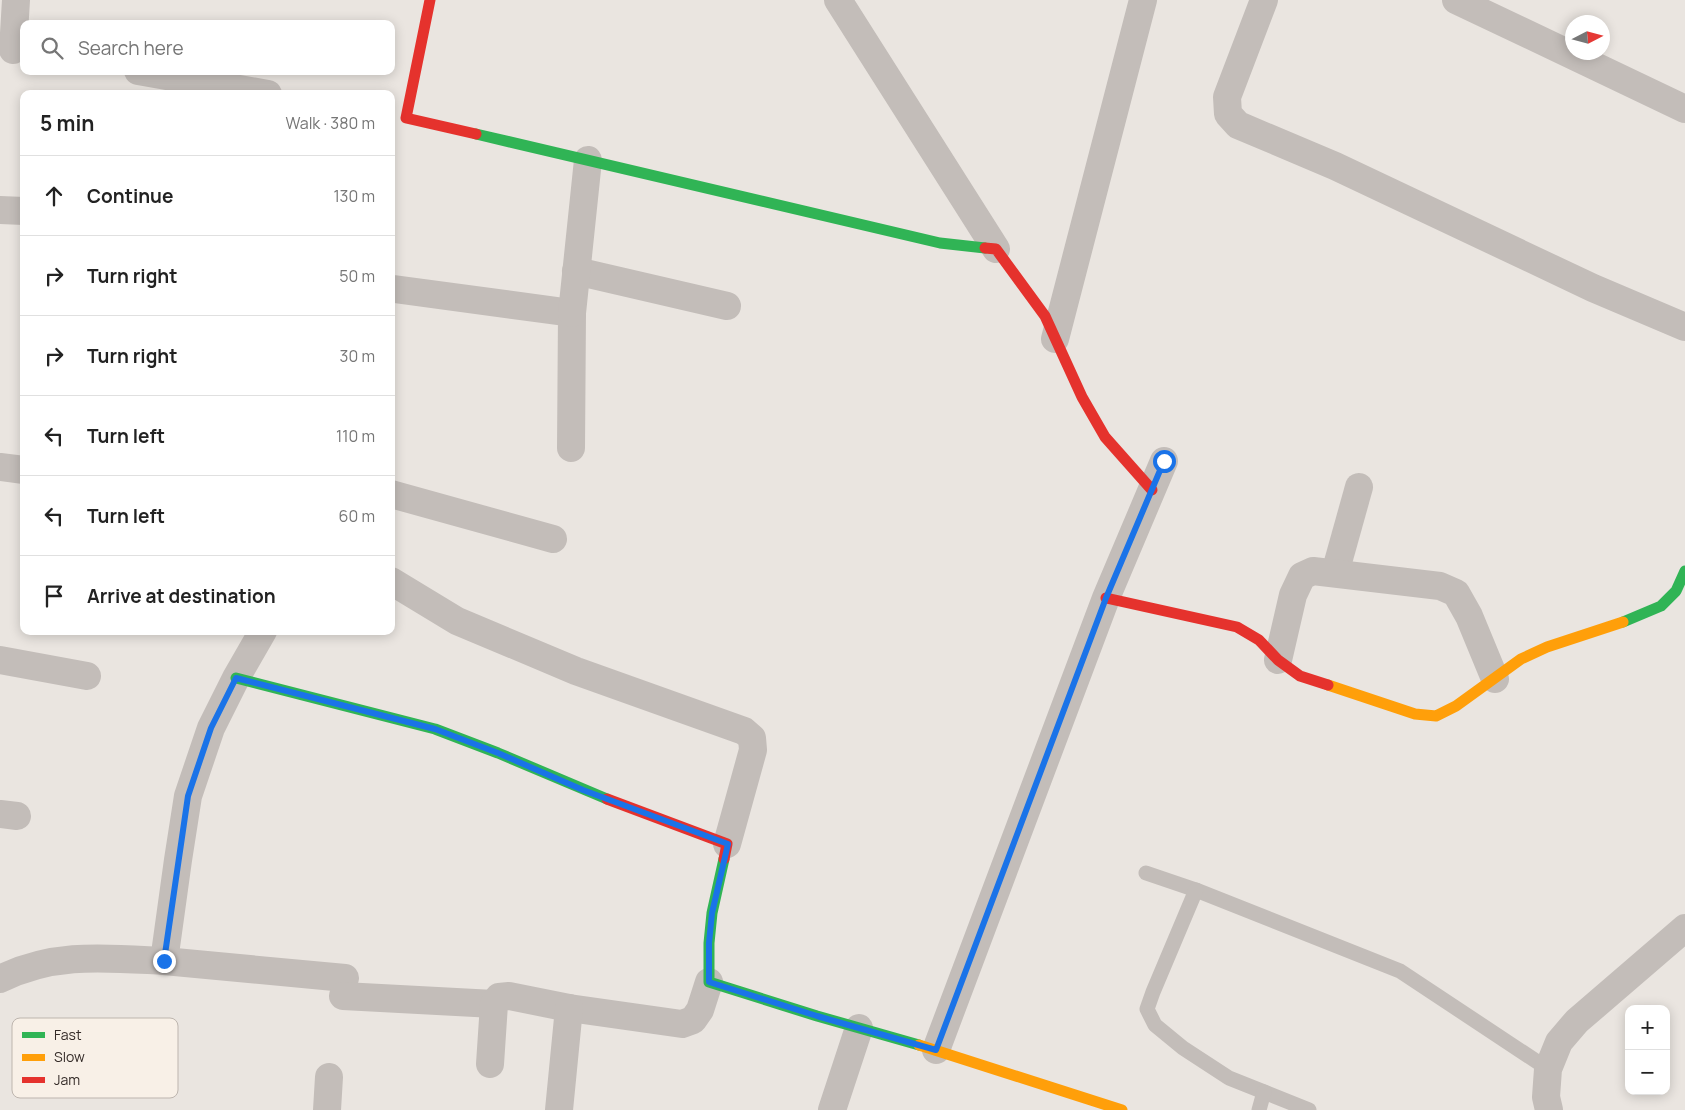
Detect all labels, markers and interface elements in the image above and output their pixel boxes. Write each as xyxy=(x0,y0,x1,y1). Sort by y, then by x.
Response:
north arrow xyxy=(1565,15,1610,60)
search box xyxy=(20,20,395,75)
icon: search xyxy=(38,34,66,62)
text: Search here xyxy=(78,35,184,61)
text: 5 min xyxy=(40,109,94,137)
text: Walk · 380 m xyxy=(286,112,375,134)
icon: ahead xyxy=(40,182,68,210)
text: Continue xyxy=(87,183,173,209)
text: 130 m xyxy=(333,185,375,207)
icon: right xyxy=(40,262,68,290)
text: Turn right xyxy=(87,263,177,289)
text: 50 m xyxy=(339,265,375,287)
icon: right xyxy=(40,342,68,370)
text: Turn right xyxy=(87,343,177,369)
text: 30 m xyxy=(340,345,375,367)
icon: left xyxy=(40,422,68,450)
text: Turn left xyxy=(87,423,165,449)
text: 110 m xyxy=(336,425,375,447)
route start xyxy=(1153,450,1176,473)
icon: left xyxy=(40,502,68,530)
text: Turn left xyxy=(87,503,165,529)
text: 60 m xyxy=(339,505,375,527)
icon: arrive xyxy=(40,582,68,610)
text: Arrive at destination xyxy=(87,583,276,609)
route end xyxy=(153,950,176,973)
map controls xyxy=(1625,1005,1670,1095)
button: + xyxy=(1625,1005,1670,1050)
legend xyxy=(12,1018,178,1098)
text: Fast xyxy=(54,1025,82,1044)
text: Slow xyxy=(54,1047,85,1066)
button: − xyxy=(1625,1050,1670,1095)
text: Jam xyxy=(54,1070,80,1089)

